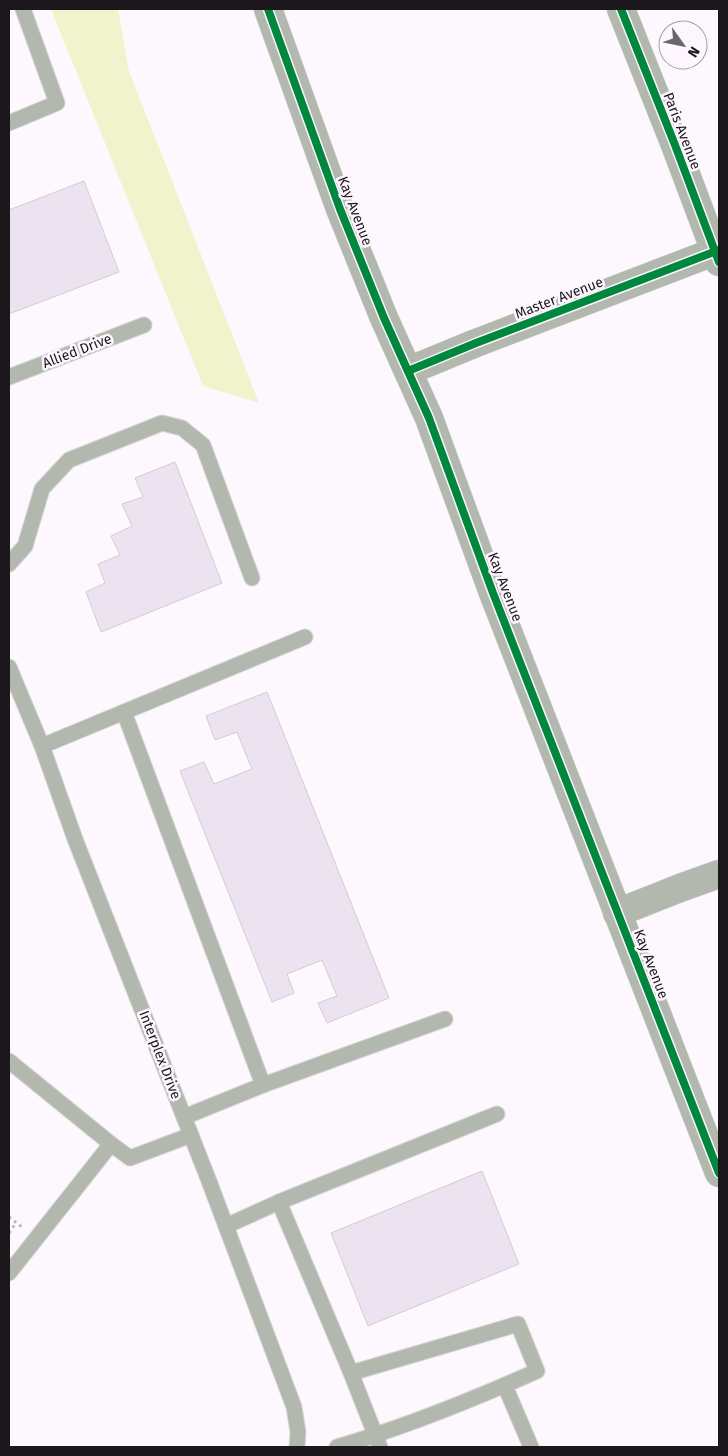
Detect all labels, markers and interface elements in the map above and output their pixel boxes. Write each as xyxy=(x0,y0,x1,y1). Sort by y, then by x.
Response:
north arrow xyxy=(658,20,708,70)
text: N xyxy=(684,43,703,60)
street label: Paris Avenue xyxy=(660,90,704,172)
street label: Kay Avenue xyxy=(334,174,376,248)
street label: Master Avenue xyxy=(513,273,605,323)
street label: Allied Drive xyxy=(40,330,114,372)
street label: Kay Avenue xyxy=(484,550,526,624)
street label: Kay Avenue xyxy=(630,927,672,1001)
street label: Interplex Drive xyxy=(135,1008,185,1102)

